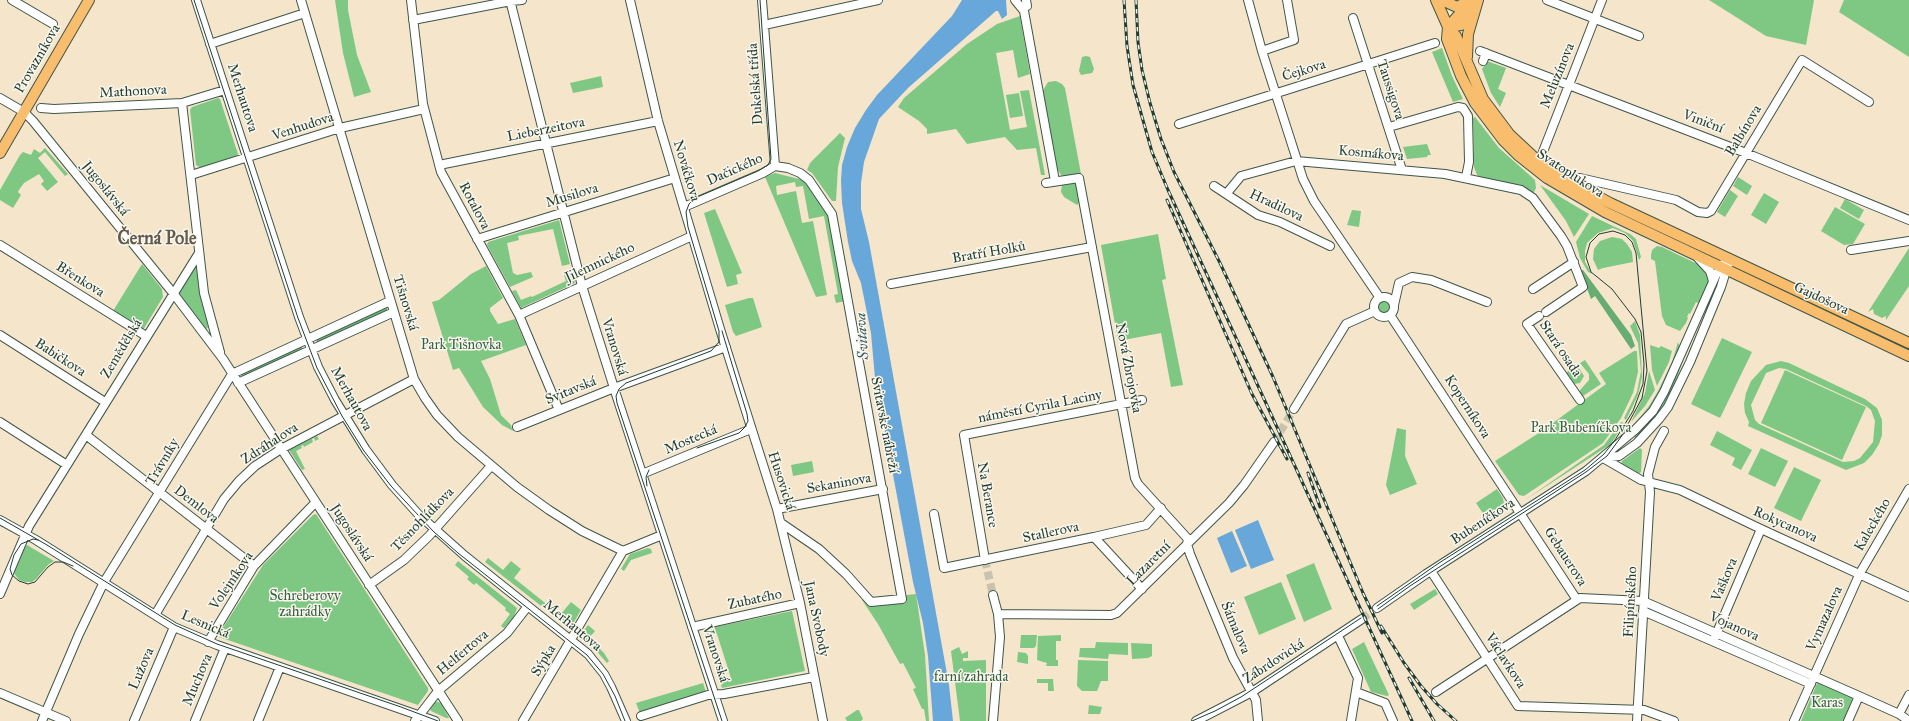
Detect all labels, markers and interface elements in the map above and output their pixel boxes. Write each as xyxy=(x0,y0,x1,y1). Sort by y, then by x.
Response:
street label: Provazníkova xyxy=(12,22,64,96)
street label: Meluzínova xyxy=(1537,41,1579,111)
street label: Dukelská třída xyxy=(745,43,767,125)
street label: Čejkova xyxy=(1280,56,1328,86)
street label: Taussigova xyxy=(1372,58,1408,122)
street label: Merhautova xyxy=(223,62,261,134)
street label: Mathonova xyxy=(99,82,167,102)
street label: Balbínova xyxy=(1722,102,1766,160)
street label: Viniční xyxy=(1680,107,1726,137)
street label: Venhudova xyxy=(270,109,336,145)
street label: Lieberzeitova xyxy=(506,114,586,146)
street label: Nováčkova xyxy=(669,138,703,204)
street label: Kosmákova xyxy=(1338,143,1404,165)
street label: Svatoplukova xyxy=(1533,146,1607,202)
street label: Dačického xyxy=(704,150,766,190)
street label: Jugoslávská xyxy=(78,158,132,220)
street label: Rotalova xyxy=(455,179,493,233)
street label: Musilova xyxy=(544,180,600,212)
street label: Hradilova xyxy=(1246,186,1306,226)
district label: Černá Pole xyxy=(117,229,197,251)
street label: Bratří Holků xyxy=(951,238,1027,268)
street label: Jilemnického xyxy=(562,240,638,286)
street label: Břenkova xyxy=(53,259,107,301)
street label: Tišnovská xyxy=(389,273,421,333)
street label: Gajdošova xyxy=(1791,279,1851,319)
water label: Svitava xyxy=(852,312,874,360)
street label: Zemědělská xyxy=(98,316,146,382)
street label: Vranovská xyxy=(597,316,631,378)
street label: Stará osada xyxy=(1535,318,1585,380)
street label: Nová Zbrojovka xyxy=(1111,321,1145,415)
street label: Babičkova xyxy=(31,335,89,381)
park label: Park Tišnovka xyxy=(421,338,501,354)
street label: Merhautova xyxy=(326,364,376,434)
street label: Koperníkova xyxy=(1440,372,1494,442)
street label: Svitavská xyxy=(543,373,599,409)
street label: Svitavské nábřeží xyxy=(866,375,902,475)
street label: náměstí Cyrila Laciny xyxy=(977,387,1103,427)
street label: Zdráhalova xyxy=(239,420,301,468)
street label: Mostecká xyxy=(662,421,720,459)
park label: Park Bubeníčkova xyxy=(1531,421,1631,437)
street label: Trávníky xyxy=(143,436,183,488)
street label: Husovická xyxy=(764,450,798,512)
street label: Na Berance xyxy=(973,461,1001,529)
street label: Sekaninova xyxy=(806,470,872,498)
street label: Demlova xyxy=(170,482,222,528)
street label: Těsnohlídkova xyxy=(388,484,458,556)
street label: Bubeníčkova xyxy=(1448,495,1518,549)
street label: Kaleckého xyxy=(1851,496,1895,554)
street label: Jugoslávská xyxy=(326,501,376,565)
street label: Rokycanova xyxy=(1750,503,1820,547)
street label: Stallerova xyxy=(1021,519,1081,547)
street label: Gebauerova xyxy=(1540,524,1590,590)
street label: Lazaretní xyxy=(1123,538,1175,590)
street label: Volejníkova xyxy=(207,549,257,613)
street label: Vaškova xyxy=(1708,556,1742,604)
street label: Filipínského xyxy=(1621,566,1641,638)
street label: Jana Svobody xyxy=(800,580,832,658)
street label: Vymazalova xyxy=(1803,584,1847,654)
street label: Zubatého xyxy=(727,586,783,614)
park label: Schreberovy zahrádky xyxy=(270,589,340,622)
street label: Merhautova xyxy=(539,597,605,655)
street label: Šámalova xyxy=(1217,599,1253,657)
street label: Lesnická xyxy=(178,607,232,643)
street label: Vojanova xyxy=(1707,609,1761,645)
street label: Vranovská xyxy=(698,623,732,685)
street label: Helfertova xyxy=(434,627,492,679)
street label: Václavkova xyxy=(1481,630,1529,692)
street label: Zábrdovická xyxy=(1240,636,1308,688)
street label: Sýpka xyxy=(528,642,560,680)
street label: Lužova xyxy=(126,646,158,692)
street label: Muchova xyxy=(180,651,216,709)
park label: farní zahrada xyxy=(934,670,1008,686)
park label: Karas xyxy=(1811,696,1843,712)

